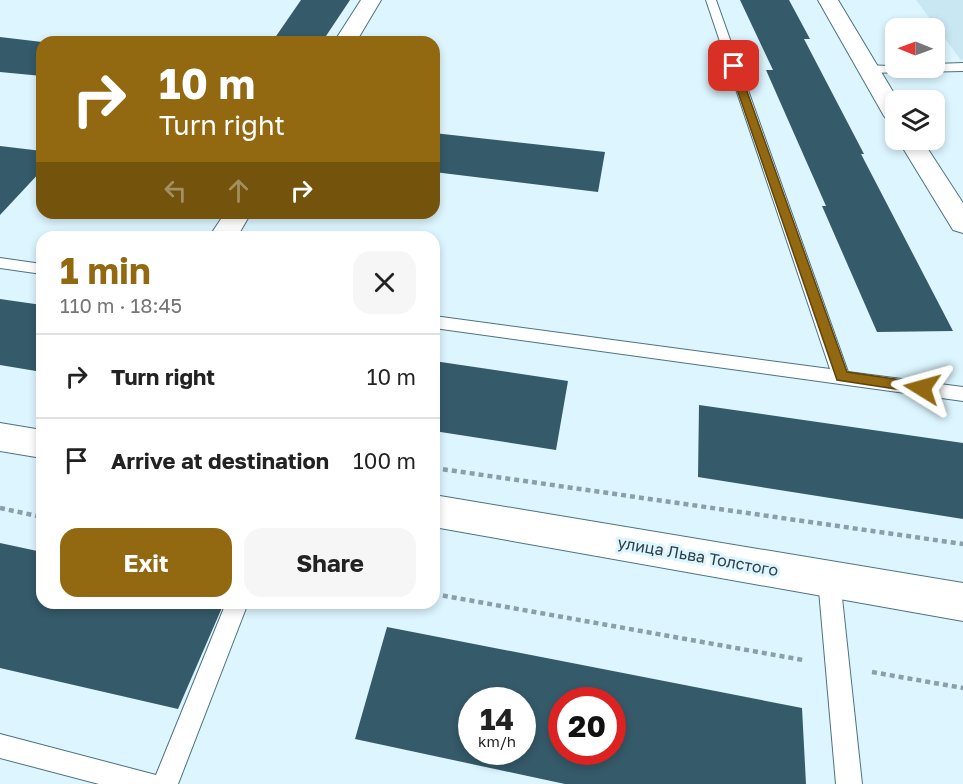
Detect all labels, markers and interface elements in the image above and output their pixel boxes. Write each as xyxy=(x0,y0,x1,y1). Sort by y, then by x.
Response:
north arrow xyxy=(885,18,945,78)
map controls xyxy=(885,18,945,150)
pin xyxy=(708,40,759,91)
icon: arrive xyxy=(717,49,750,82)
text: 10 m xyxy=(159,58,255,108)
icon: right xyxy=(60,60,138,138)
button: layers xyxy=(885,90,945,150)
text: Turn right xyxy=(159,109,285,141)
icon: left xyxy=(159,174,192,207)
icon: ahead xyxy=(222,174,255,207)
icon: right xyxy=(285,174,318,207)
text: 1 min xyxy=(60,249,151,292)
button: close xyxy=(353,251,416,314)
text: 110 m · 18:45 xyxy=(60,293,182,317)
position arrow xyxy=(890,356,954,420)
icon: right xyxy=(60,360,93,393)
text: Turn right xyxy=(111,363,215,390)
text: 10 m xyxy=(367,363,416,390)
icon: arrive xyxy=(60,444,93,477)
text: Arrive at destination xyxy=(111,447,329,474)
text: 100 m xyxy=(353,447,416,474)
button: Exit xyxy=(60,528,232,597)
button: Share xyxy=(244,528,416,597)
street label: улица Льва Толстого xyxy=(616,532,780,580)
speed limit sign: 20 xyxy=(548,687,626,765)
text: 14 xyxy=(480,701,514,737)
text: km/h xyxy=(478,732,516,750)

